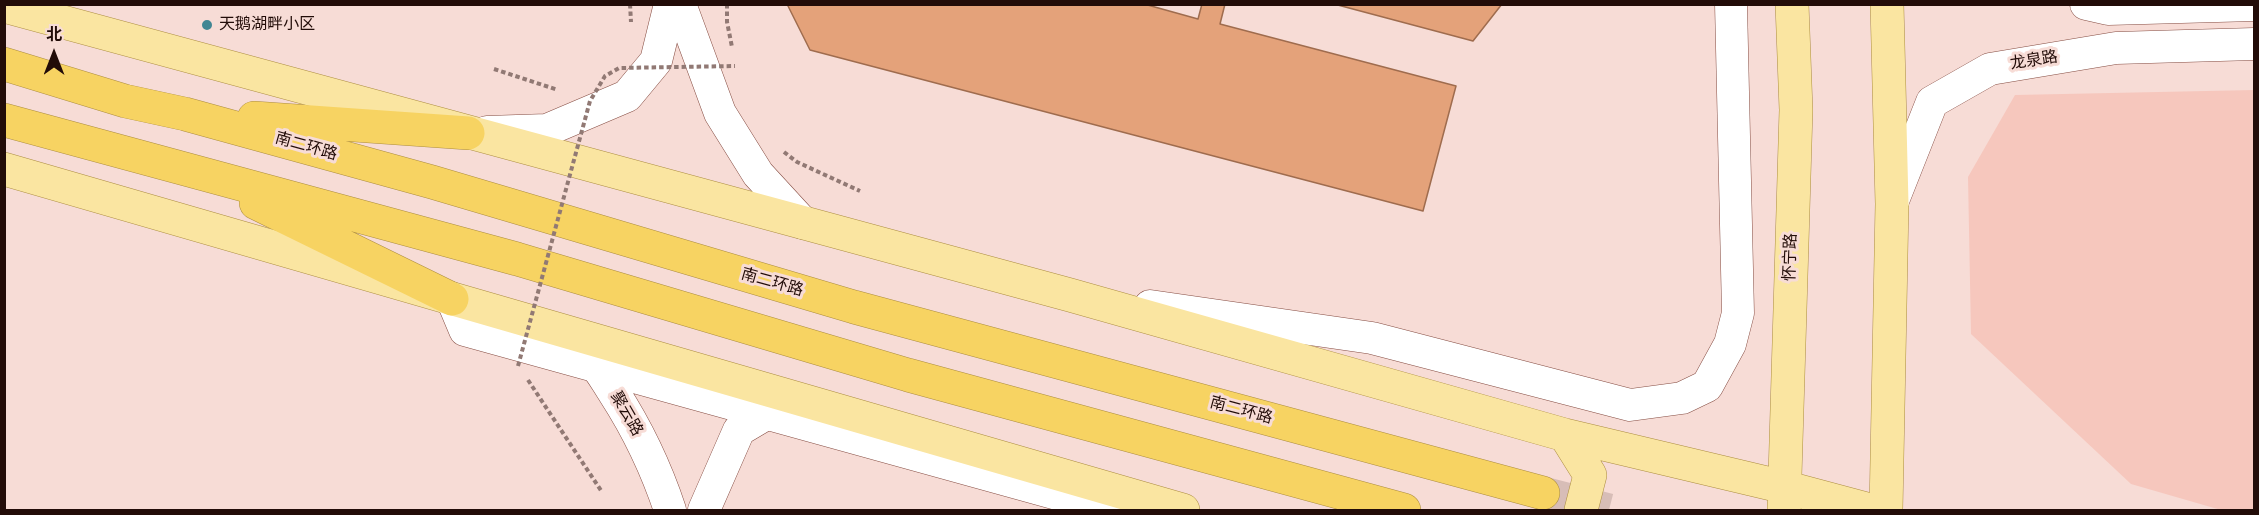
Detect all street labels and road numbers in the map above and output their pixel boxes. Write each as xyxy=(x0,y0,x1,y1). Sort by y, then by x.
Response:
street label: 龙泉路 xyxy=(2009,48,2059,74)
street label: 南二环路 xyxy=(273,129,339,165)
street label: 怀宁路 xyxy=(1781,233,1801,281)
street label: 南二环路 xyxy=(739,265,805,301)
street label: 聚云路 xyxy=(606,388,646,440)
street label: 南二环路 xyxy=(1208,393,1274,429)

